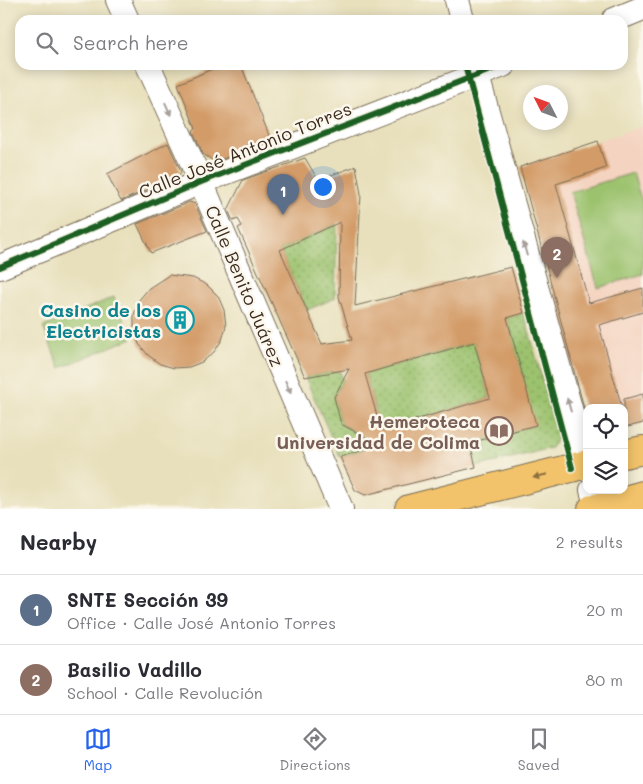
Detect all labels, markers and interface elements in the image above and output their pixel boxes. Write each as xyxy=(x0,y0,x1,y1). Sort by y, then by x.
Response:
search box xyxy=(15,15,628,70)
icon: search xyxy=(33,29,61,57)
text: Search here xyxy=(73,30,189,55)
north arrow xyxy=(523,85,568,130)
street label: Calle José Antonio Torres xyxy=(135,96,355,204)
one-way arrow xyxy=(164,102,172,116)
pin: 1 xyxy=(267,174,299,215)
your location xyxy=(310,174,336,200)
street label: Calle Benito Juárez xyxy=(200,202,290,370)
pin: 2 xyxy=(541,237,573,278)
one-way arrow xyxy=(521,241,529,256)
place label: Casino de los Electricistas xyxy=(40,298,161,343)
building icon: Casino de los Electricistas xyxy=(165,305,195,335)
one-way arrow xyxy=(285,380,293,394)
one-way arrow xyxy=(565,398,573,413)
map controls xyxy=(583,404,628,494)
button: locate xyxy=(583,404,628,449)
place label: Hemeroteca Universidad de Colima xyxy=(276,409,480,454)
library icon: Hemeroteca Universidad de Colima xyxy=(484,416,514,446)
button: layers xyxy=(583,449,628,494)
one-way arrow xyxy=(532,472,547,480)
text: Nearby xyxy=(20,528,97,555)
text: 2 results xyxy=(556,531,623,552)
text: SNTE Sección 39 xyxy=(67,587,228,612)
text: 1 xyxy=(32,599,40,620)
text: 20 m xyxy=(586,599,623,620)
text: Office · Calle José Antonio Torres xyxy=(67,612,336,633)
text: Basilio Vadillo xyxy=(67,657,202,682)
text: 2 xyxy=(32,669,40,690)
text: 80 m xyxy=(586,669,623,690)
text: School · Calle Revolución xyxy=(67,682,263,703)
tab: Map xyxy=(84,725,112,774)
tab: Directions xyxy=(279,725,351,774)
tab: Saved xyxy=(518,725,559,774)

